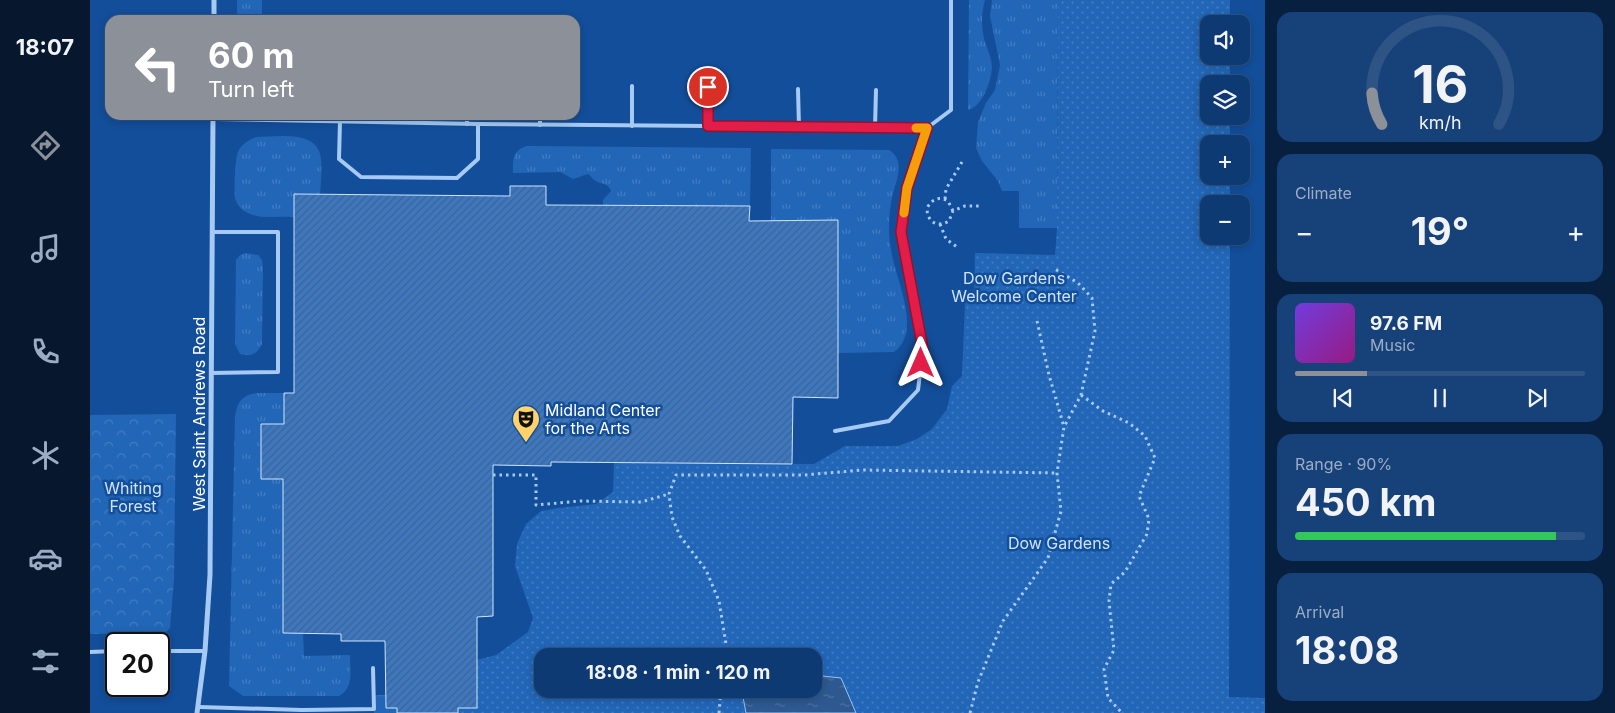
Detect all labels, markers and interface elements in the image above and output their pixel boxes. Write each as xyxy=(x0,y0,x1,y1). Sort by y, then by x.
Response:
map controls xyxy=(1200,15,1250,245)
button: sound xyxy=(1200,15,1250,65)
text: 18:07 xyxy=(16,34,74,60)
text: 60 m xyxy=(208,34,295,76)
icon: left xyxy=(125,35,190,100)
text: 16 xyxy=(1412,53,1468,116)
pin xyxy=(687,66,729,108)
icon: arrive xyxy=(694,73,722,101)
button: layers xyxy=(1200,75,1250,125)
text: Turn left xyxy=(208,76,294,102)
text: km/h xyxy=(1419,112,1461,133)
icon: directions xyxy=(28,128,63,163)
button: + xyxy=(1200,135,1250,185)
text: Climate xyxy=(1295,183,1352,203)
button: − xyxy=(1200,195,1250,245)
text: 19° xyxy=(1411,208,1469,254)
text: − xyxy=(1295,215,1314,249)
text: + xyxy=(1566,215,1585,249)
icon: music xyxy=(28,231,63,266)
park label: Dow Gardens Welcome Center xyxy=(951,268,1077,306)
text: 97.6 FM xyxy=(1370,312,1442,335)
street label: West Saint Andrews Road xyxy=(189,317,209,511)
icon: phone xyxy=(28,334,63,369)
text: Music xyxy=(1370,335,1415,355)
position arrow xyxy=(894,336,946,388)
icon: previous xyxy=(1329,384,1357,412)
icon: pause xyxy=(1426,384,1454,412)
icon: next xyxy=(1523,384,1551,412)
place label: Midland Center for the Arts xyxy=(545,400,661,438)
theatre icon: Midland Center for the Arts xyxy=(511,404,541,443)
icon: climate xyxy=(28,438,63,473)
text: Range · 90% xyxy=(1295,454,1392,474)
park label: Whiting Forest xyxy=(104,478,162,516)
text: 450 km xyxy=(1295,479,1436,525)
park label: Dow Gardens xyxy=(1008,533,1110,553)
icon: car xyxy=(28,541,63,576)
text: Arrival xyxy=(1295,602,1344,622)
text: 18:08 xyxy=(1295,627,1399,673)
speed limit sign: 20 xyxy=(105,632,170,697)
icon: filters xyxy=(28,644,63,679)
text: 18:08 · 1 min · 120 m xyxy=(586,661,770,684)

